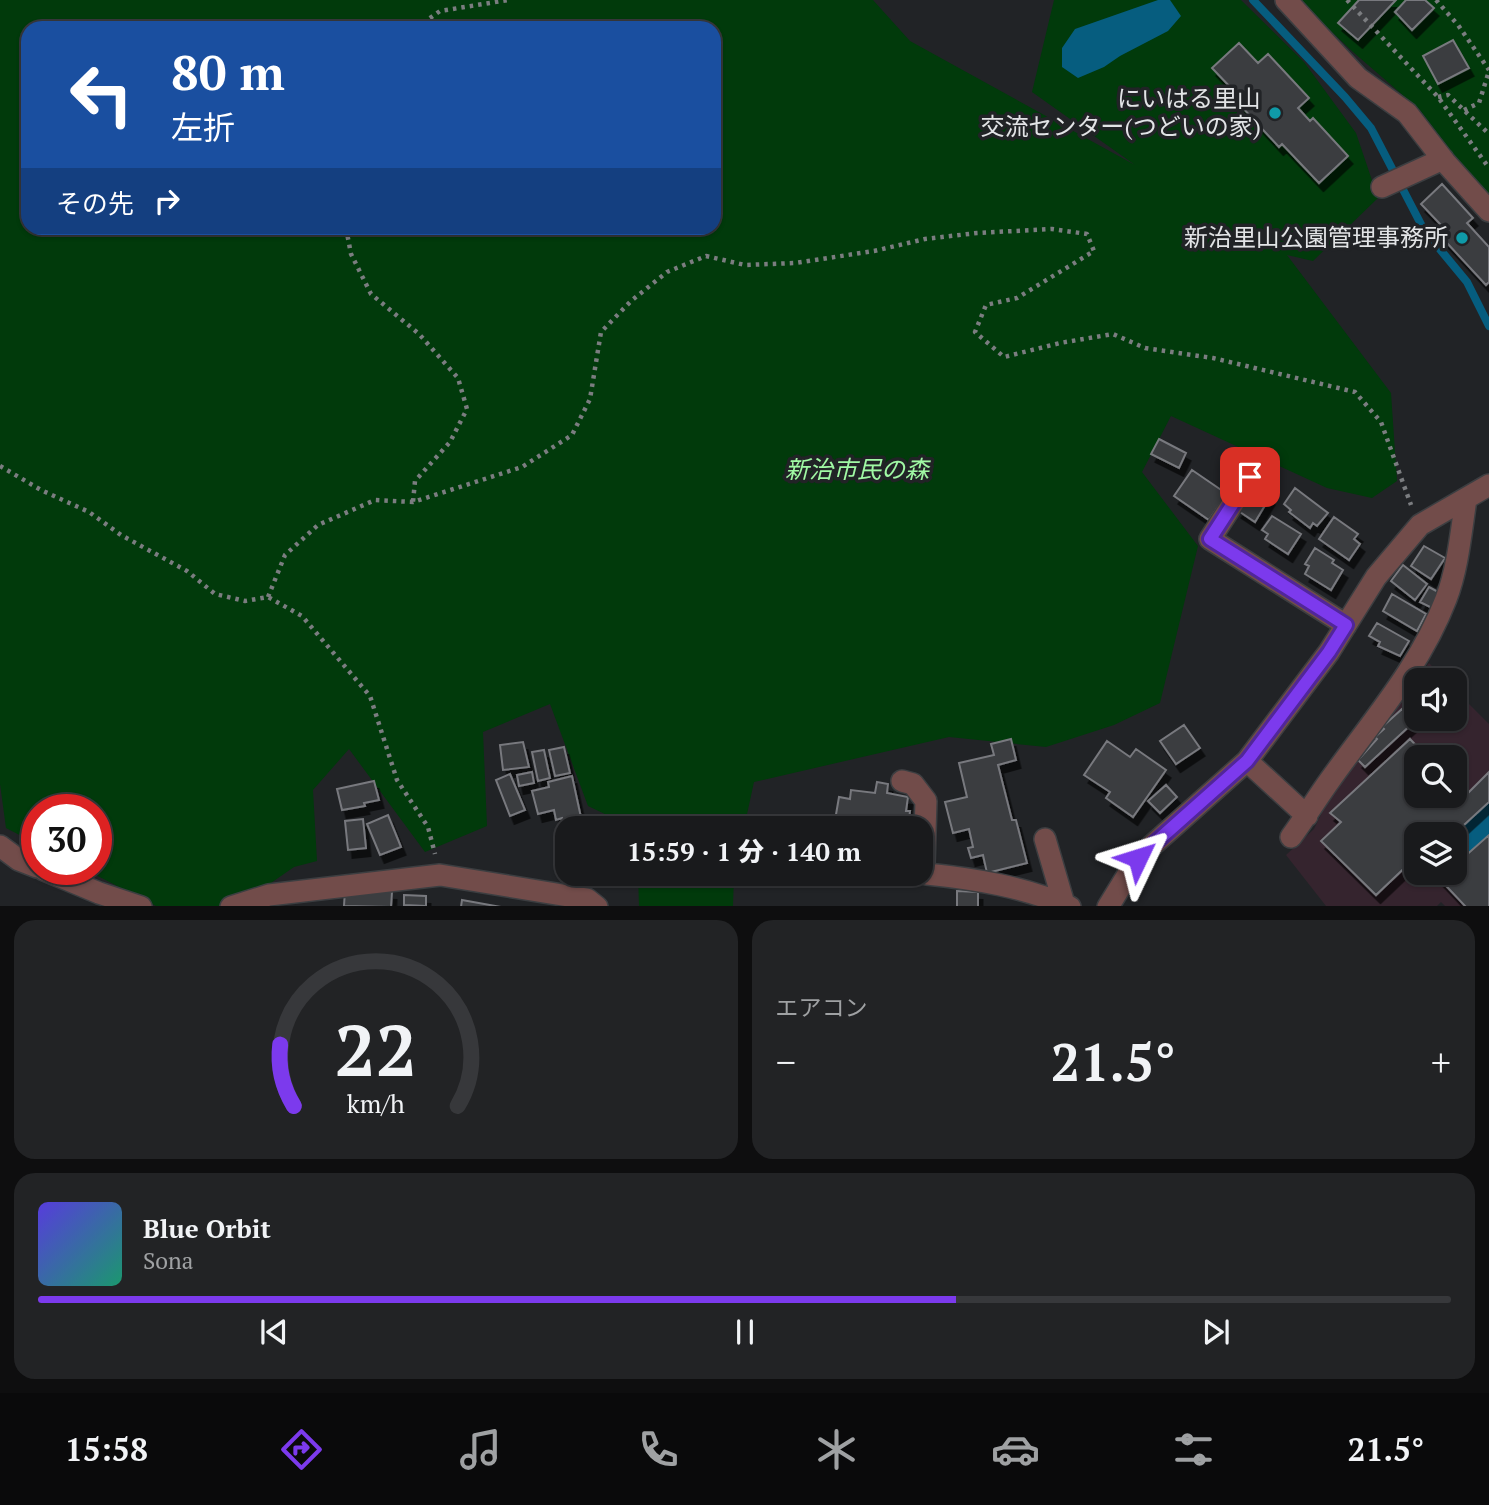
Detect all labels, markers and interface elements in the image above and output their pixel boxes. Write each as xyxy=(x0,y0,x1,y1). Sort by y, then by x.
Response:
text: 80 m xyxy=(171,39,285,104)
icon: left xyxy=(56,49,147,140)
place label: にいはる里山 交流センター(つどいの家) xyxy=(981,82,1261,142)
marker: にいはる里山 交流センター(つどいの家) xyxy=(1267,105,1283,121)
text: 左折 xyxy=(171,106,235,148)
icon: right xyxy=(148,182,186,220)
text: その先 xyxy=(56,186,134,220)
place label: 新治里山公園管理事務所 xyxy=(1184,221,1448,253)
marker: 新治里山公園管理事務所 xyxy=(1454,230,1470,246)
pin xyxy=(1220,447,1280,507)
park label: 新治市民の森 xyxy=(785,453,931,485)
icon: arrive xyxy=(1231,458,1269,496)
map controls xyxy=(1404,668,1467,885)
button: sound xyxy=(1404,668,1467,731)
button: search xyxy=(1404,745,1467,808)
speed limit sign: 30 xyxy=(21,794,112,885)
position arrow xyxy=(1101,821,1175,895)
button: layers xyxy=(1404,822,1467,885)
text: 15:59 · 1 分 · 140 m xyxy=(627,834,861,868)
text: エアコン xyxy=(776,992,868,1023)
text: 22 xyxy=(335,1000,417,1097)
text: 21.5° xyxy=(1051,1027,1176,1096)
text: − xyxy=(776,1037,796,1087)
text: + xyxy=(1431,1037,1451,1087)
text: km/h xyxy=(347,1086,405,1119)
text: Blue Orbit xyxy=(143,1211,271,1245)
text: Sona xyxy=(143,1245,193,1276)
icon: previous xyxy=(255,1313,293,1351)
icon: pause xyxy=(726,1313,764,1351)
icon: next xyxy=(1197,1313,1235,1351)
icon: directions xyxy=(277,1425,326,1474)
icon: music xyxy=(456,1425,505,1474)
icon: phone xyxy=(634,1425,683,1474)
icon: climate xyxy=(812,1425,861,1474)
icon: car xyxy=(991,1425,1040,1474)
icon: filters xyxy=(1169,1425,1218,1474)
text: 15:58 xyxy=(65,1428,148,1470)
text: 21.5° xyxy=(1347,1428,1424,1470)

